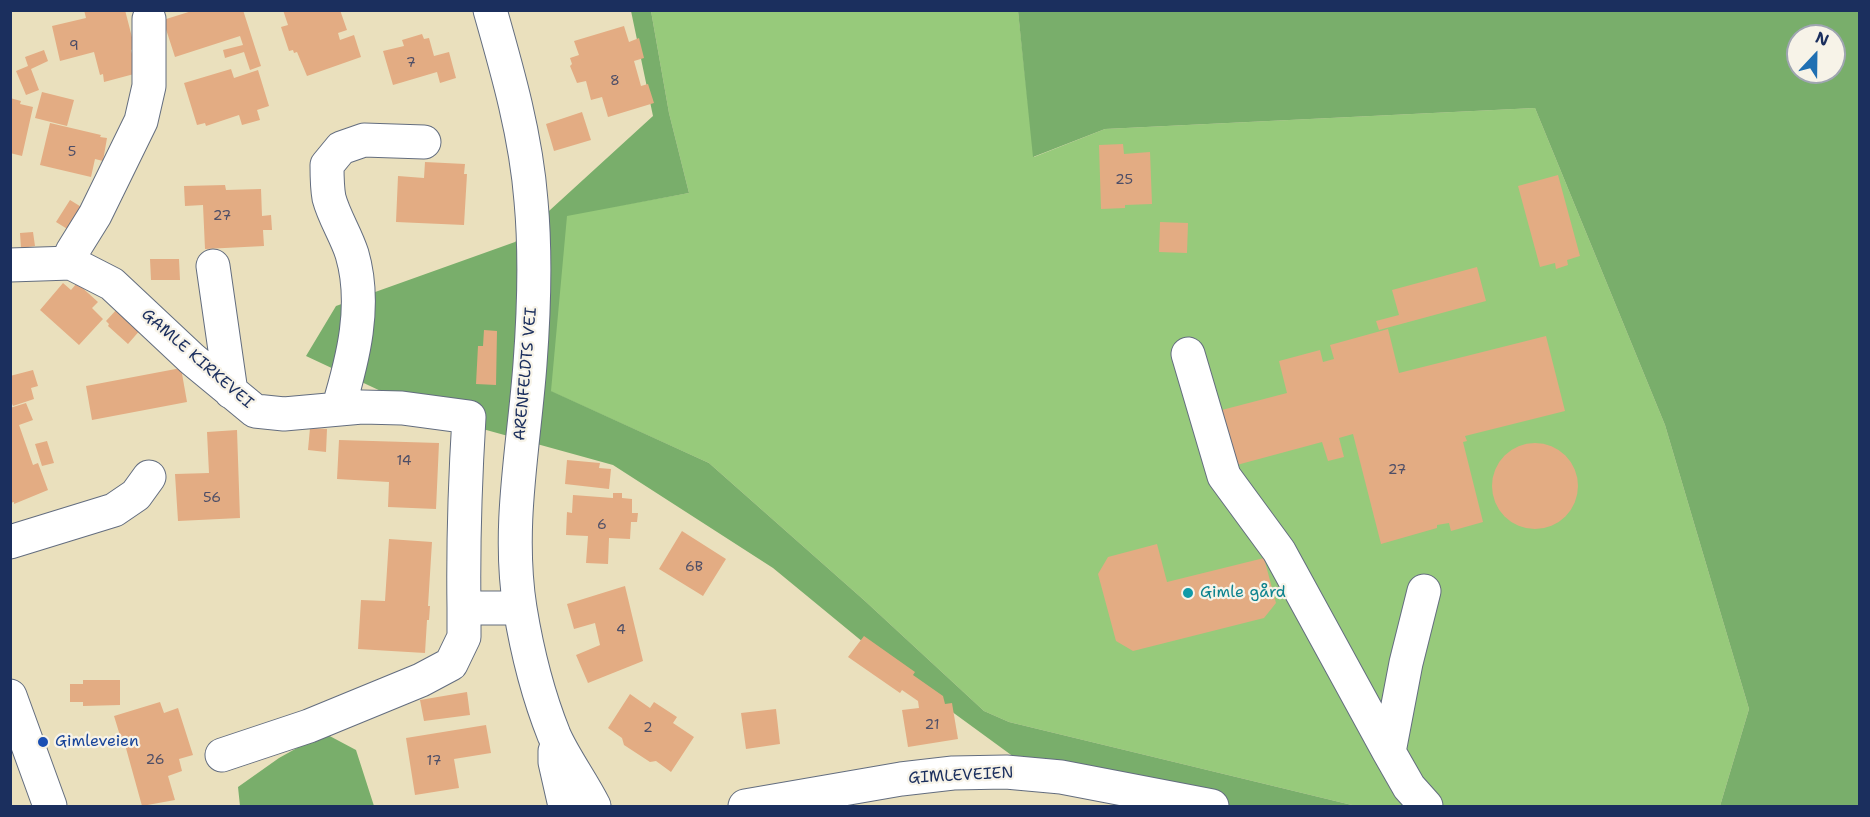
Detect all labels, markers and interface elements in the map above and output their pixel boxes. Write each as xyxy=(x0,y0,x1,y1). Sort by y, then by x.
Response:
north arrow xyxy=(1786,24,1846,84)
text: N xyxy=(1812,27,1832,51)
house number: 9 xyxy=(69,38,79,54)
house number: 7 xyxy=(406,55,416,71)
house number: 8 xyxy=(610,73,620,89)
house number: 5 xyxy=(68,144,76,160)
house number: 25 xyxy=(1115,172,1133,188)
house number: 27 xyxy=(213,208,231,224)
street label: GAMLE KIRKEVEI xyxy=(137,305,257,413)
street label: ARENFELDTS VEI xyxy=(511,306,541,442)
house number: 14 xyxy=(396,453,412,469)
house number: 27 xyxy=(1388,462,1406,478)
house number: 56 xyxy=(203,490,221,506)
house number: 6 xyxy=(597,517,607,533)
house number: 6B xyxy=(685,559,703,575)
place label: Gimle gård xyxy=(1200,583,1286,603)
marker: Gimle gård xyxy=(1181,586,1195,600)
house number: 4 xyxy=(616,622,626,638)
house number: 21 xyxy=(925,717,939,733)
house number: 2 xyxy=(643,720,653,736)
place label: Gimleveien xyxy=(55,732,139,752)
marker: Gimleveien xyxy=(36,735,50,749)
house number: 26 xyxy=(146,752,164,768)
house number: 17 xyxy=(427,753,441,769)
street label: GIMLEVEIEN xyxy=(908,764,1014,788)

